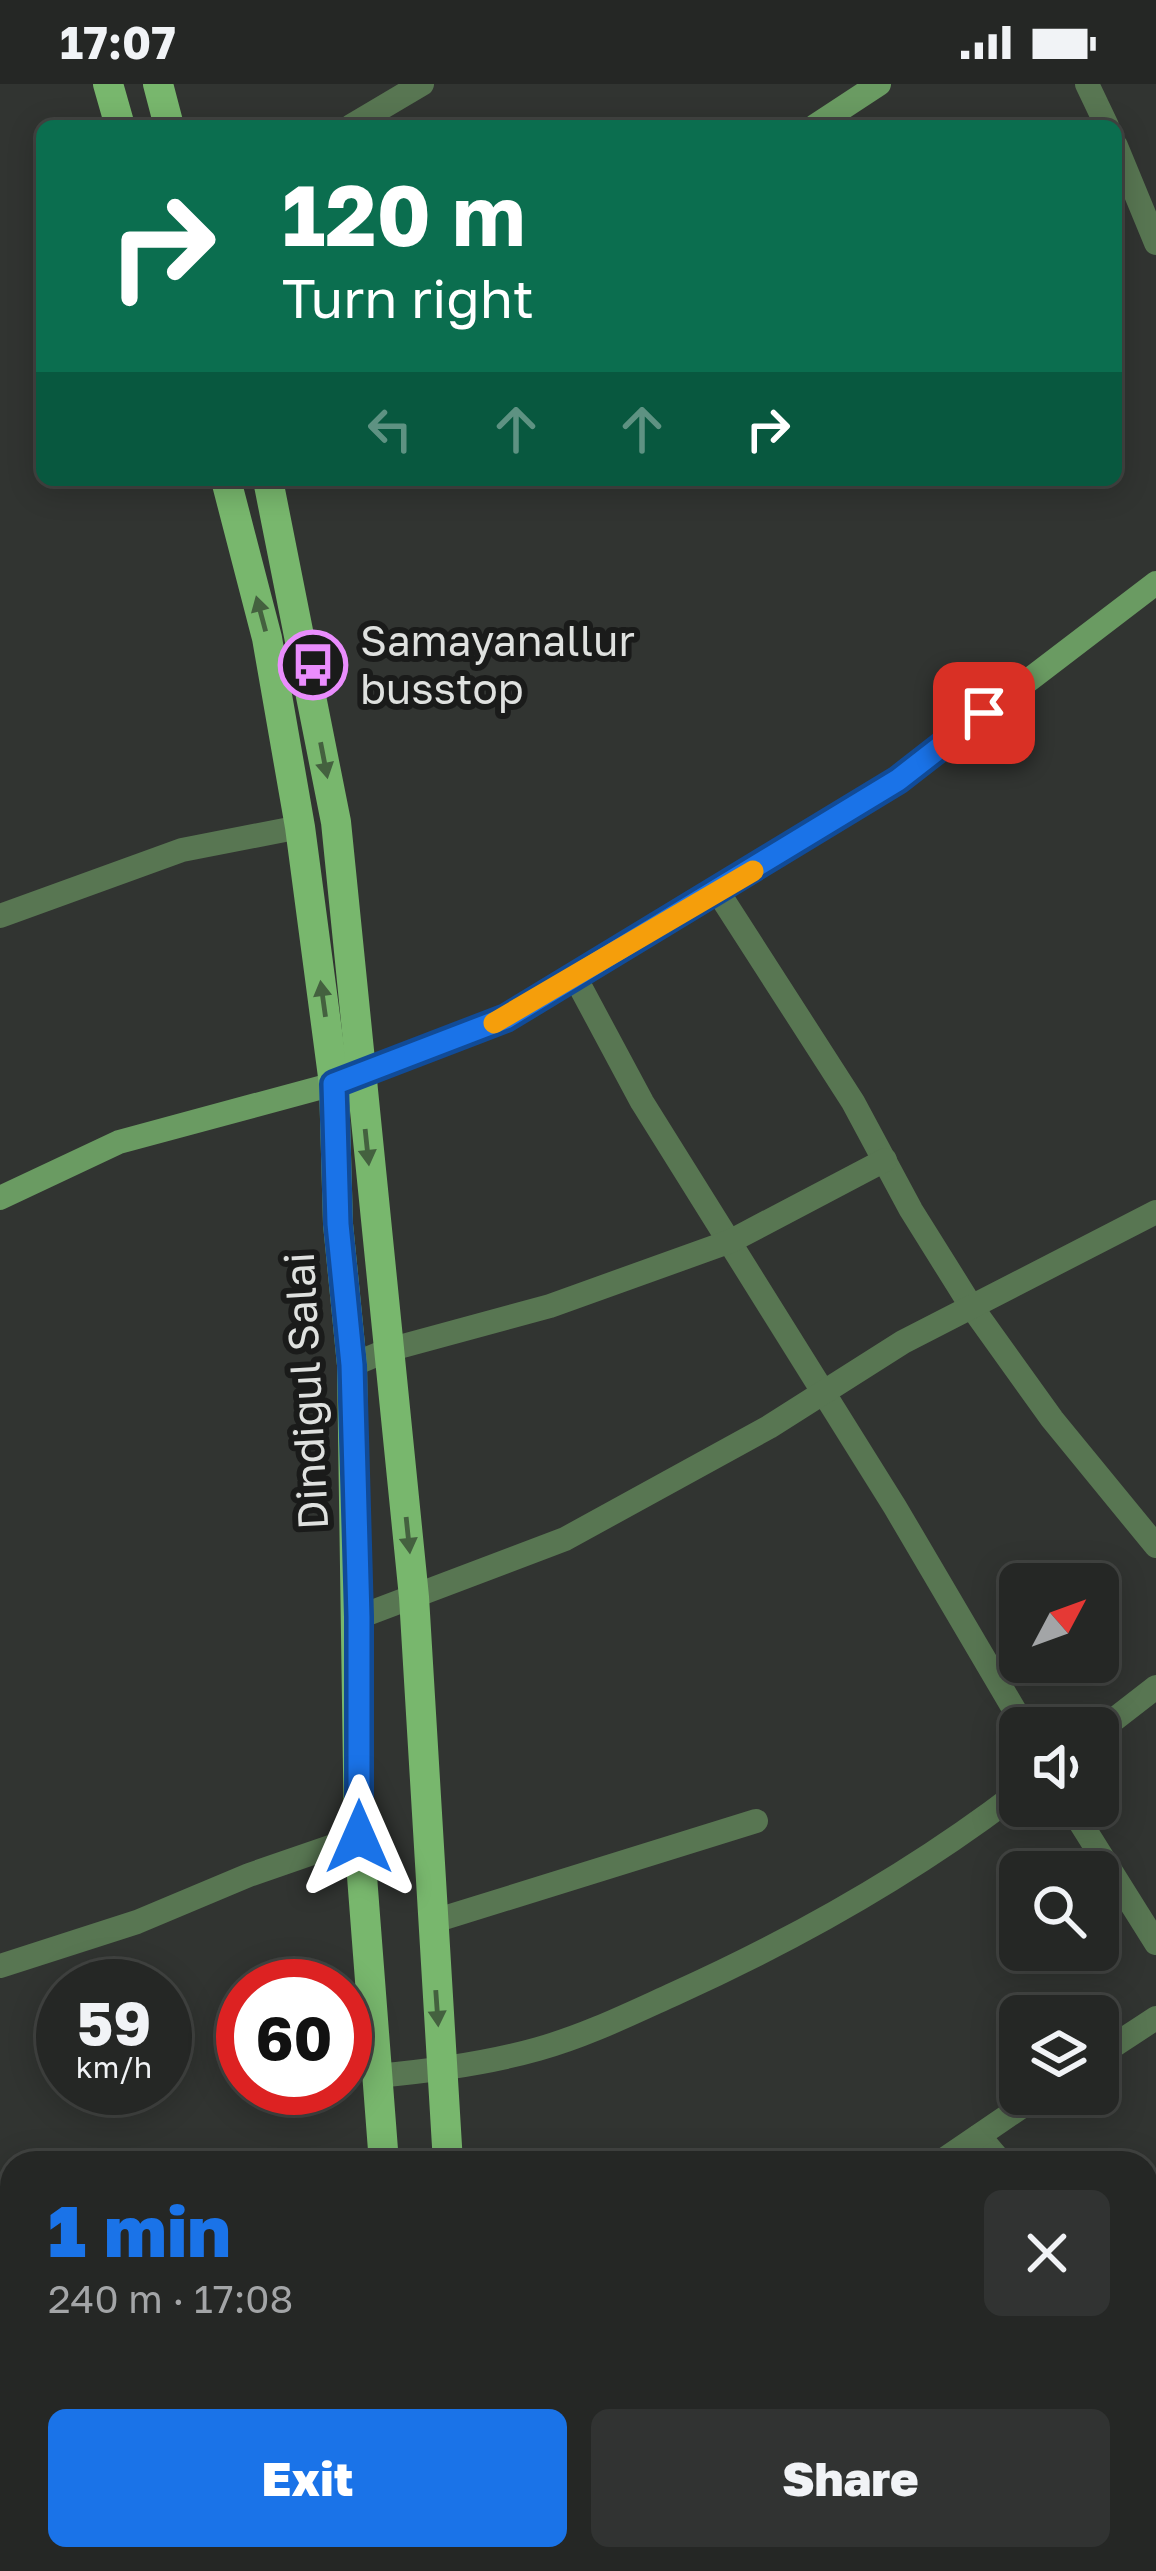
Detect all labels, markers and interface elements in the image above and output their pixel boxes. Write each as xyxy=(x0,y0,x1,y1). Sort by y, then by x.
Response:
text: 17:07 xyxy=(60,15,176,69)
text: 120 m xyxy=(282,164,526,264)
icon: right xyxy=(84,168,240,324)
text: Turn right xyxy=(282,265,534,330)
icon: left xyxy=(357,396,423,462)
icon: ahead xyxy=(483,396,549,462)
icon: ahead xyxy=(609,396,675,462)
icon: right xyxy=(735,396,801,462)
one-way arrow xyxy=(250,595,269,632)
place label: Samayanallur busstop xyxy=(360,615,635,713)
bus stop icon: Samayanallur busstop xyxy=(278,630,348,700)
pin xyxy=(933,662,1035,764)
icon: arrive xyxy=(951,680,1017,746)
one-way arrow xyxy=(315,741,334,779)
one-way arrow xyxy=(313,979,332,1017)
one-way arrow xyxy=(358,1129,377,1166)
street label: Dindigul Salai xyxy=(273,1251,337,1531)
one-way arrow xyxy=(399,1517,418,1554)
north arrow xyxy=(999,1563,1119,1683)
map controls xyxy=(999,1563,1119,2115)
button: sound xyxy=(999,1707,1119,1827)
position arrow xyxy=(296,1774,422,1900)
button: search xyxy=(999,1851,1119,1971)
speed limit sign: 60 xyxy=(216,1959,372,2115)
text: 59 xyxy=(77,1986,151,2058)
one-way arrow xyxy=(427,1990,446,2027)
button: layers xyxy=(999,1995,1119,2115)
text: km/h xyxy=(76,2049,152,2085)
text: 1 min xyxy=(48,2186,231,2273)
button: close xyxy=(984,2190,1110,2316)
text: 240 m · 17:08 xyxy=(48,2275,293,2322)
button: Exit xyxy=(48,2409,567,2547)
button: Share xyxy=(591,2409,1110,2547)

